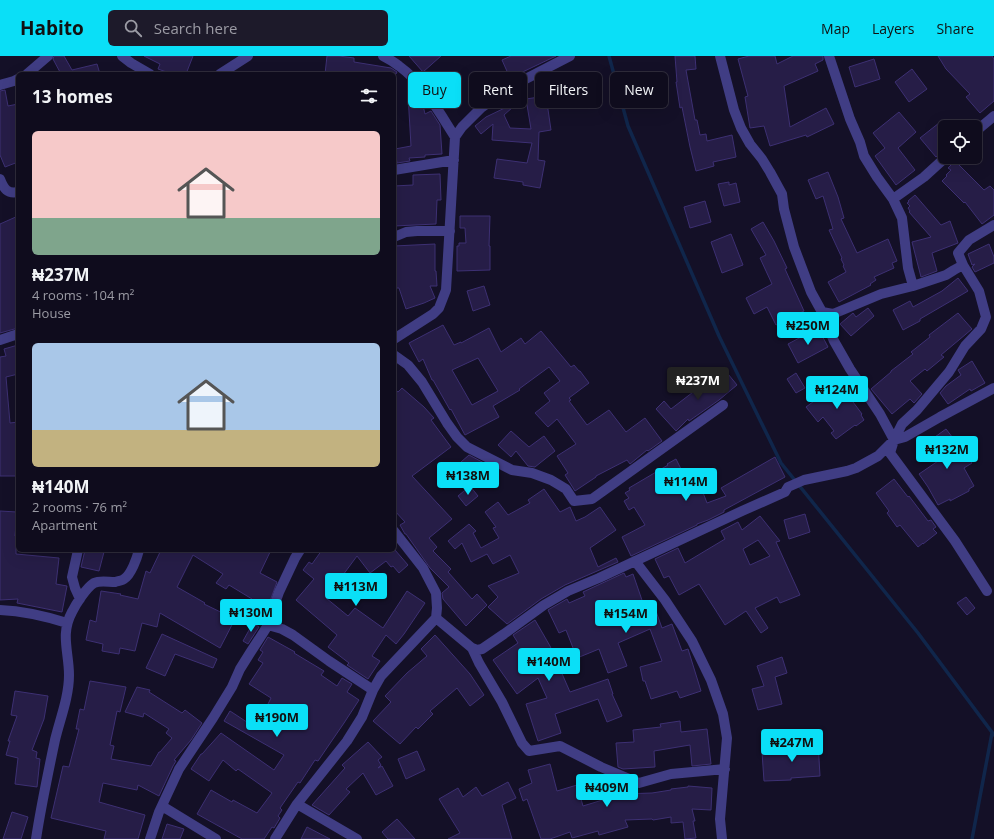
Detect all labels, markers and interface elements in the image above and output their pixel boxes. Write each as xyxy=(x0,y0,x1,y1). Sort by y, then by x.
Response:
search box xyxy=(108,10,388,46)
text: Habito xyxy=(20,15,84,41)
icon: search xyxy=(122,17,144,39)
text: Search here xyxy=(154,18,237,38)
text: Map xyxy=(821,19,850,38)
text: Layers xyxy=(872,19,914,38)
text: Share xyxy=(936,19,974,38)
chip: Buy xyxy=(408,72,461,108)
chip: Rent xyxy=(469,72,527,108)
chip: Filters xyxy=(535,72,602,108)
chip: New xyxy=(610,72,668,108)
text: 13 homes xyxy=(32,85,113,108)
icon: filters xyxy=(358,85,380,107)
map controls xyxy=(938,120,982,164)
button: locate xyxy=(938,120,982,164)
icon: home xyxy=(170,157,242,229)
text: ₦237M xyxy=(32,263,89,286)
text: 4 rooms · 104 m² xyxy=(32,286,134,304)
text: House xyxy=(32,304,71,322)
pin: ₦250M xyxy=(780,312,836,346)
text: ₦250M xyxy=(786,316,830,334)
pin: ₦237M xyxy=(670,367,726,401)
icon: home xyxy=(170,369,242,441)
text: ₦237M xyxy=(676,371,720,389)
pin: ₦124M xyxy=(809,376,865,410)
text: ₦124M xyxy=(815,380,859,398)
pin: ₦132M xyxy=(919,436,975,470)
text: ₦132M xyxy=(925,440,969,458)
pin: ₦138M xyxy=(440,462,496,496)
text: ₦138M xyxy=(446,466,490,484)
pin: ₦114M xyxy=(658,468,714,502)
text: ₦114M xyxy=(664,472,708,490)
text: ₦140M xyxy=(32,475,89,498)
text: 2 rooms · 76 m² xyxy=(32,498,127,516)
text: Apartment xyxy=(32,516,97,534)
pin: ₦113M xyxy=(328,573,384,607)
text: ₦113M xyxy=(334,577,378,595)
pin: ₦130M xyxy=(223,599,279,633)
pin: ₦154M xyxy=(598,600,654,634)
text: ₦130M xyxy=(229,603,273,621)
text: ₦154M xyxy=(604,604,648,622)
pin: ₦140M xyxy=(521,648,577,682)
text: ₦140M xyxy=(527,652,571,670)
pin: ₦190M xyxy=(249,704,305,738)
text: ₦190M xyxy=(255,708,299,726)
pin: ₦247M xyxy=(764,729,820,763)
text: ₦247M xyxy=(770,733,814,751)
pin: ₦409M xyxy=(579,774,635,808)
text: ₦409M xyxy=(585,778,629,796)

